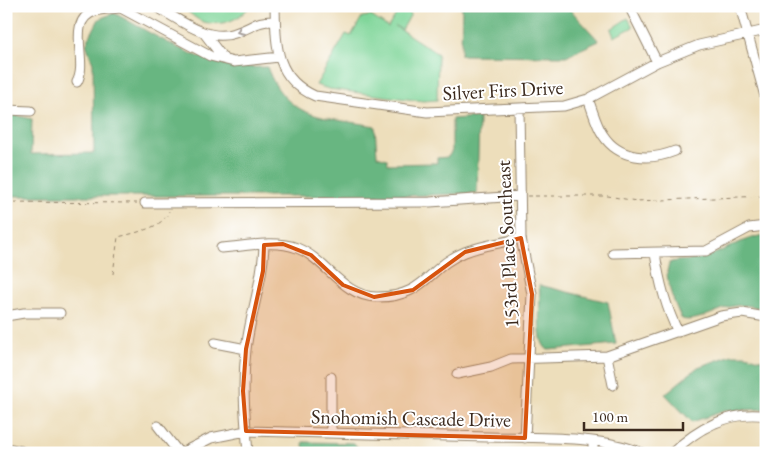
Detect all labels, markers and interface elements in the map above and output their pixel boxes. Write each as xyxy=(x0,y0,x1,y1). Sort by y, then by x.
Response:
one-way arrow xyxy=(236,24,245,35)
street label: Silver Firs Drive xyxy=(442,74,564,106)
street label: 153rd Place Southeast xyxy=(490,159,524,328)
scale bar xyxy=(584,399,683,431)
street label: Snohomish Cascade Drive xyxy=(311,403,511,433)
text: 100 m xyxy=(592,407,629,426)

